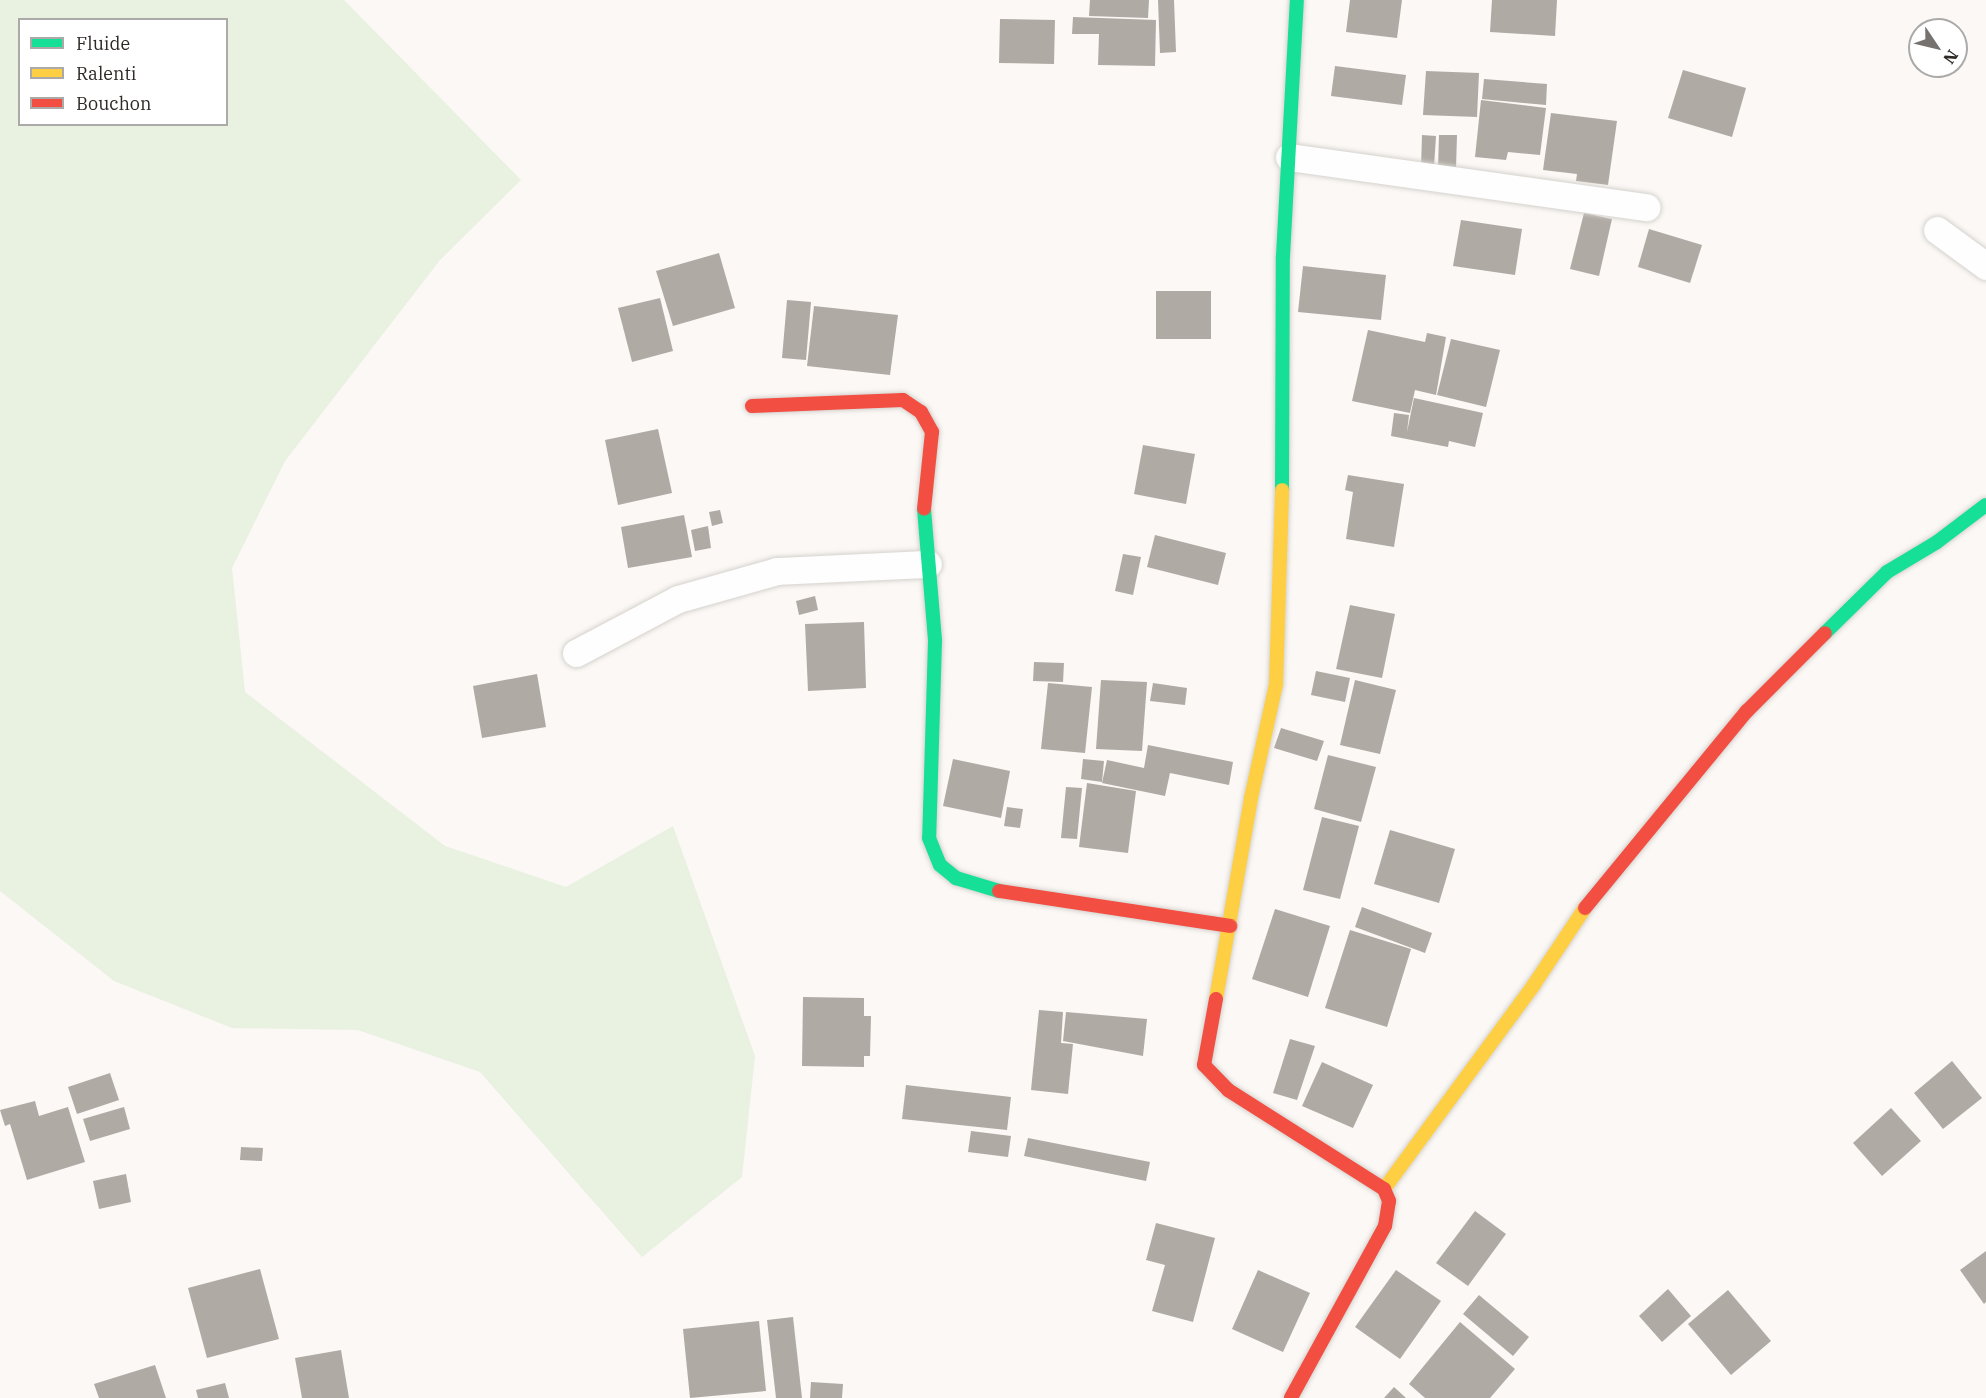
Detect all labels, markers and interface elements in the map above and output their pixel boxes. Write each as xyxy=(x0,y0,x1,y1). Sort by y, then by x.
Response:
legend xyxy=(18,18,228,126)
north arrow xyxy=(1908,18,1968,78)
text: Fluide xyxy=(76,32,130,55)
text: N xyxy=(1939,46,1963,68)
text: Ralenti xyxy=(76,62,137,85)
text: Bouchon xyxy=(76,92,152,115)

